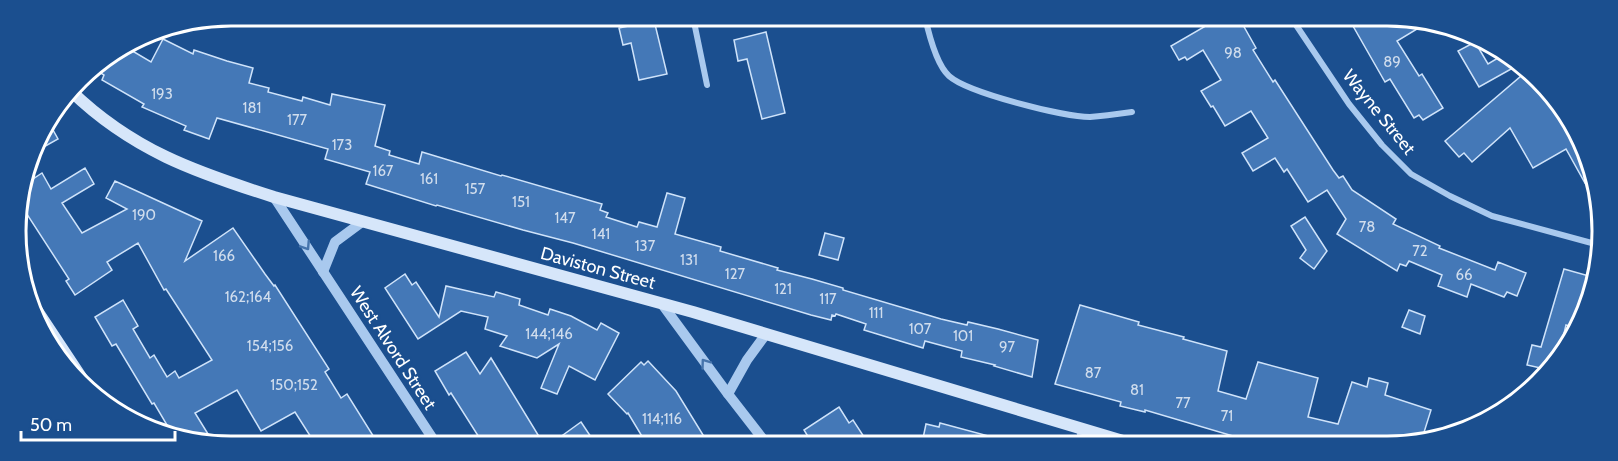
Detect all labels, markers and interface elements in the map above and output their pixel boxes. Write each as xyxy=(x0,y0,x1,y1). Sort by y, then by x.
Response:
house number: 98 xyxy=(1224,44,1242,62)
house number: 89 xyxy=(1383,53,1401,71)
street label: Wayne Street xyxy=(1338,65,1420,159)
house number: 193 xyxy=(151,85,173,103)
house number: 181 xyxy=(243,99,261,117)
house number: 177 xyxy=(287,111,307,129)
house number: 173 xyxy=(332,136,352,154)
house number: 167 xyxy=(373,162,394,180)
house number: 161 xyxy=(420,170,438,188)
house number: 157 xyxy=(465,180,486,198)
house number: 151 xyxy=(512,193,530,211)
house number: 190 xyxy=(132,206,156,224)
house number: 147 xyxy=(554,209,576,227)
house number: 78 xyxy=(1359,218,1375,236)
house number: 141 xyxy=(592,225,610,243)
house number: 137 xyxy=(635,237,656,255)
one-way arrow xyxy=(299,240,310,251)
street label: Daviston Street xyxy=(538,242,658,294)
house number: 72 xyxy=(1412,242,1428,260)
house number: 166 xyxy=(213,247,235,265)
house number: 131 xyxy=(680,251,698,269)
house number: 127 xyxy=(725,265,746,283)
house number: 66 xyxy=(1455,266,1473,284)
house number: 121 xyxy=(774,280,792,298)
street label: West Alvord Street xyxy=(345,282,441,414)
house number: 162;164 xyxy=(225,288,272,306)
house number: 117 xyxy=(819,290,837,308)
house number: 111 xyxy=(869,304,883,322)
house number: 107 xyxy=(909,320,932,338)
house number: 144;146 xyxy=(525,325,573,343)
house number: 101 xyxy=(953,327,973,345)
house number: 154;156 xyxy=(247,337,293,355)
house number: 97 xyxy=(999,338,1015,356)
one-way arrow xyxy=(701,359,712,370)
house number: 87 xyxy=(1085,364,1102,382)
house number: 150;152 xyxy=(270,376,318,394)
house number: 81 xyxy=(1130,381,1144,399)
house number: 77 xyxy=(1175,394,1191,412)
scale bar xyxy=(21,404,176,442)
house number: 71 xyxy=(1221,407,1233,425)
house number: 114;116 xyxy=(642,410,682,428)
text: 50 m xyxy=(30,414,72,436)

